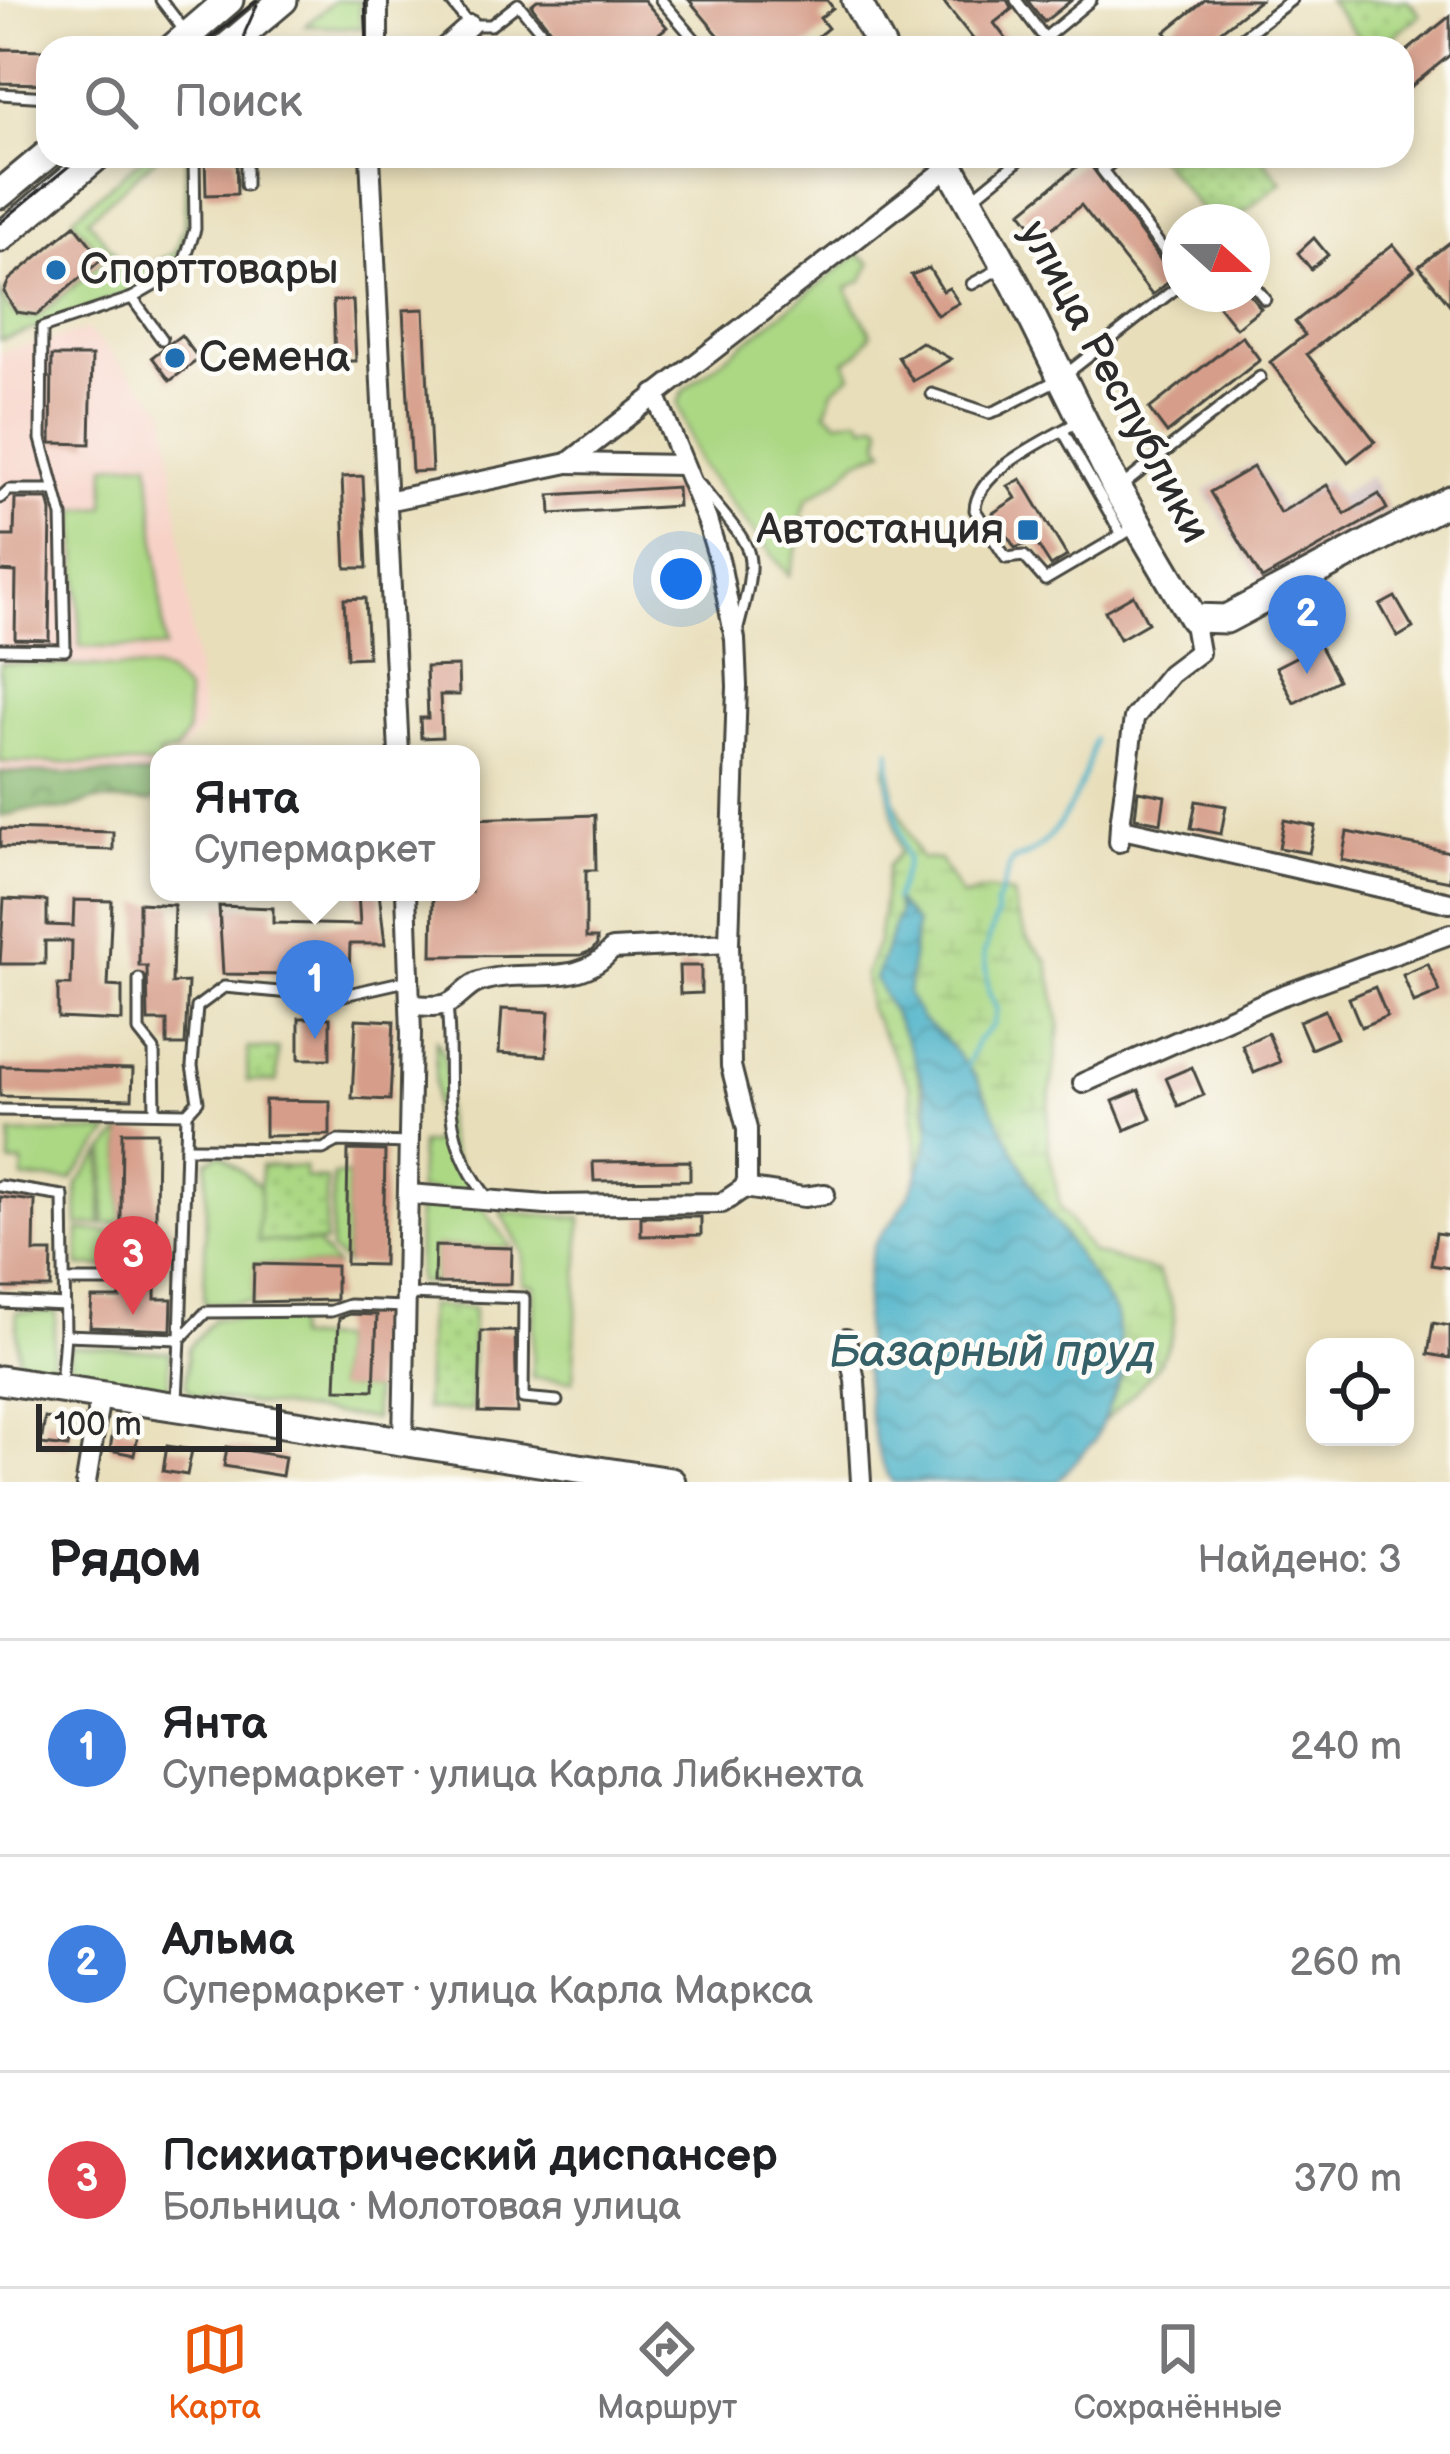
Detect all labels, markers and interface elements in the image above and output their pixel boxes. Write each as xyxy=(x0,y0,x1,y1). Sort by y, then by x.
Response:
search box xyxy=(36,36,1414,168)
icon: search xyxy=(78,69,144,135)
text: Поиск xyxy=(174,75,302,130)
north arrow xyxy=(1162,204,1270,312)
street label: улица Республики xyxy=(1007,212,1221,552)
place label: Спорттовары xyxy=(80,245,338,296)
marker: Спорттовары xyxy=(43,257,69,283)
place label: Семена xyxy=(199,333,351,384)
marker: Семена xyxy=(162,345,188,371)
place label: Автостанция xyxy=(756,505,1004,556)
marker: Автостанция xyxy=(1015,517,1041,543)
your location xyxy=(651,549,711,609)
pin: 2 xyxy=(1268,575,1346,674)
popup xyxy=(150,745,480,901)
text: Янта xyxy=(194,772,299,827)
text: Супермаркет xyxy=(194,827,436,874)
pin: 1 xyxy=(276,940,354,1039)
pin: 3 xyxy=(94,1216,172,1315)
water label: Базарный пруд xyxy=(829,1325,1155,1380)
map controls xyxy=(1306,1338,1414,1446)
button: locate xyxy=(1306,1338,1414,1446)
scale bar xyxy=(36,1398,282,1451)
text: 100 m xyxy=(54,1405,142,1445)
text: Рядом xyxy=(48,1530,202,1591)
text: Найдено: 3 xyxy=(1197,1537,1402,1584)
text: Янта xyxy=(162,1697,267,1752)
text: 1 xyxy=(79,1724,95,1771)
text: 240 m xyxy=(1290,1724,1402,1771)
text: Супермаркет · улица Карла Либкнехта xyxy=(162,1752,864,1799)
text: Альма xyxy=(162,1913,294,1968)
text: 2 xyxy=(75,1940,99,1987)
text: 260 m xyxy=(1289,1940,1402,1987)
text: Супермаркет · улица Карла Маркса xyxy=(162,1968,813,2015)
text: Психиатрический диспансер xyxy=(162,2129,778,2184)
text: 3 xyxy=(76,2156,98,2203)
text: 370 m xyxy=(1293,2156,1402,2203)
text: Больница · Молотовая улица xyxy=(162,2184,681,2231)
tab: Карта xyxy=(168,2316,261,2428)
tab: Маршрут xyxy=(597,2316,737,2428)
tab: Сохранённые xyxy=(1073,2316,1282,2428)

